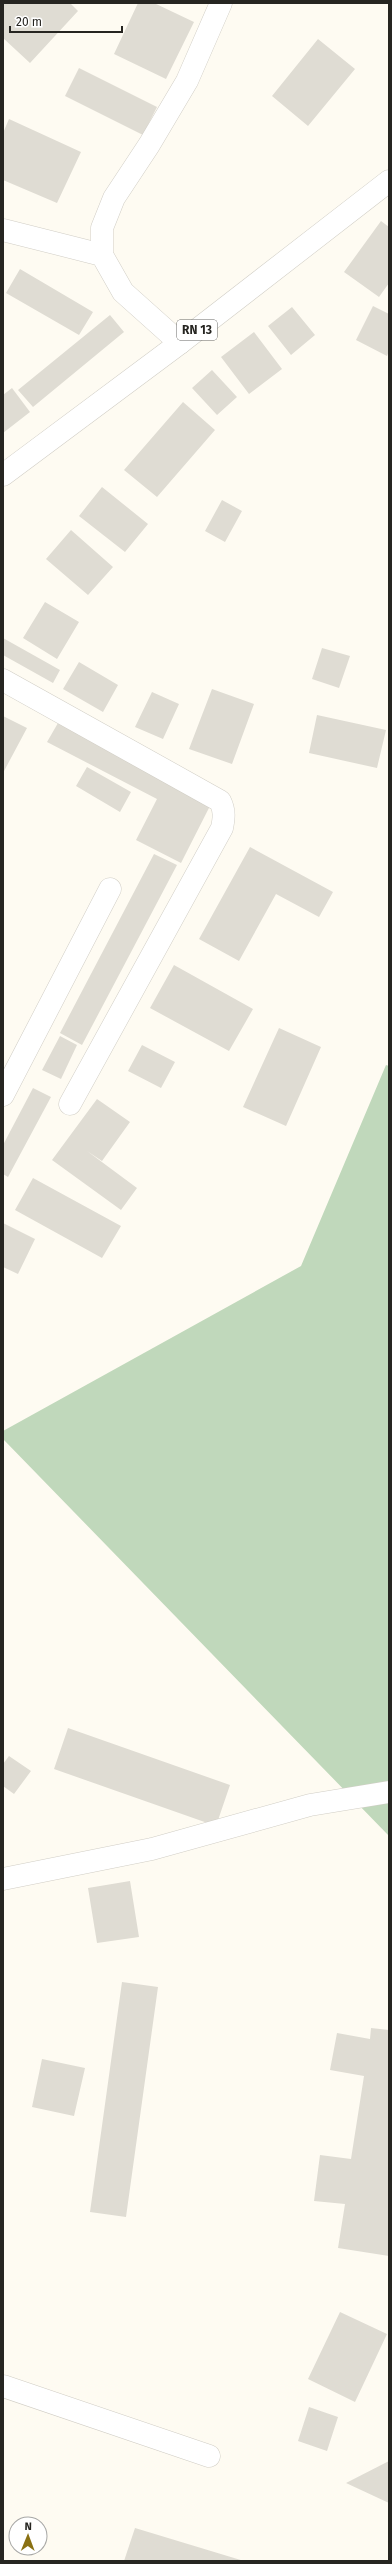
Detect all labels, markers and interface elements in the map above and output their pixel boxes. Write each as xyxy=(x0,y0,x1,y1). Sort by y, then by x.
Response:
scale bar xyxy=(10,8,122,34)
text: 20 m xyxy=(16,15,42,29)
road number: RN 13 xyxy=(177,320,217,340)
north arrow xyxy=(8,2516,48,2556)
text: N xyxy=(24,2520,32,2533)

